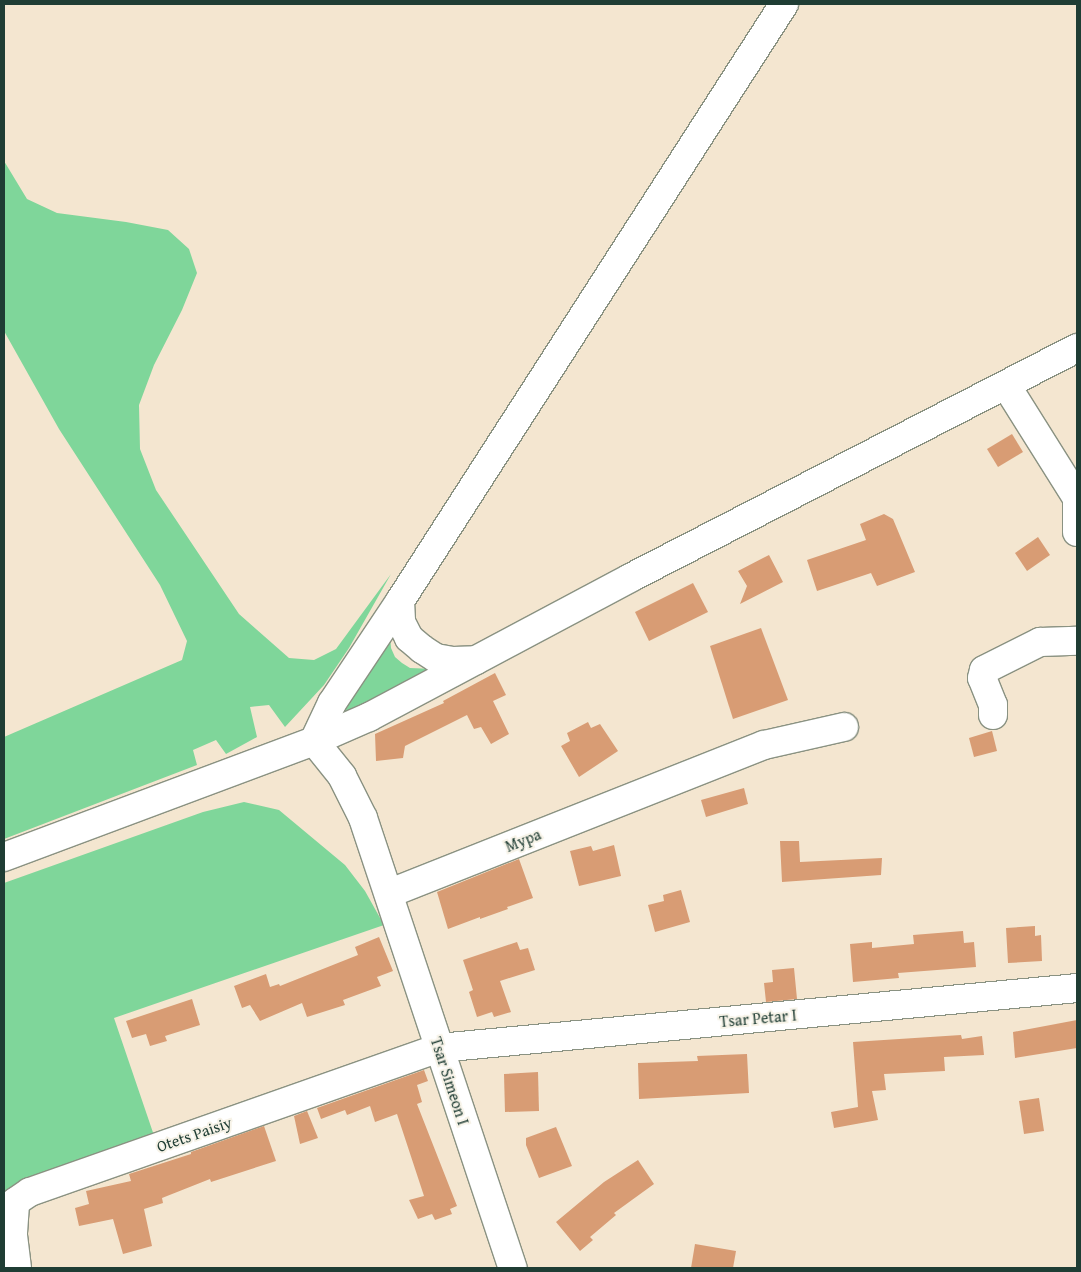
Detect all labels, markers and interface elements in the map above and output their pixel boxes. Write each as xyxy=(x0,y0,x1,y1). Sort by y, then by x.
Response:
street label: Мура xyxy=(502,824,544,856)
street label: Tsar Petar I xyxy=(719,1005,797,1031)
street label: Tsar Simeon I xyxy=(427,1035,473,1127)
street label: Otets Paisiy xyxy=(154,1112,234,1156)

